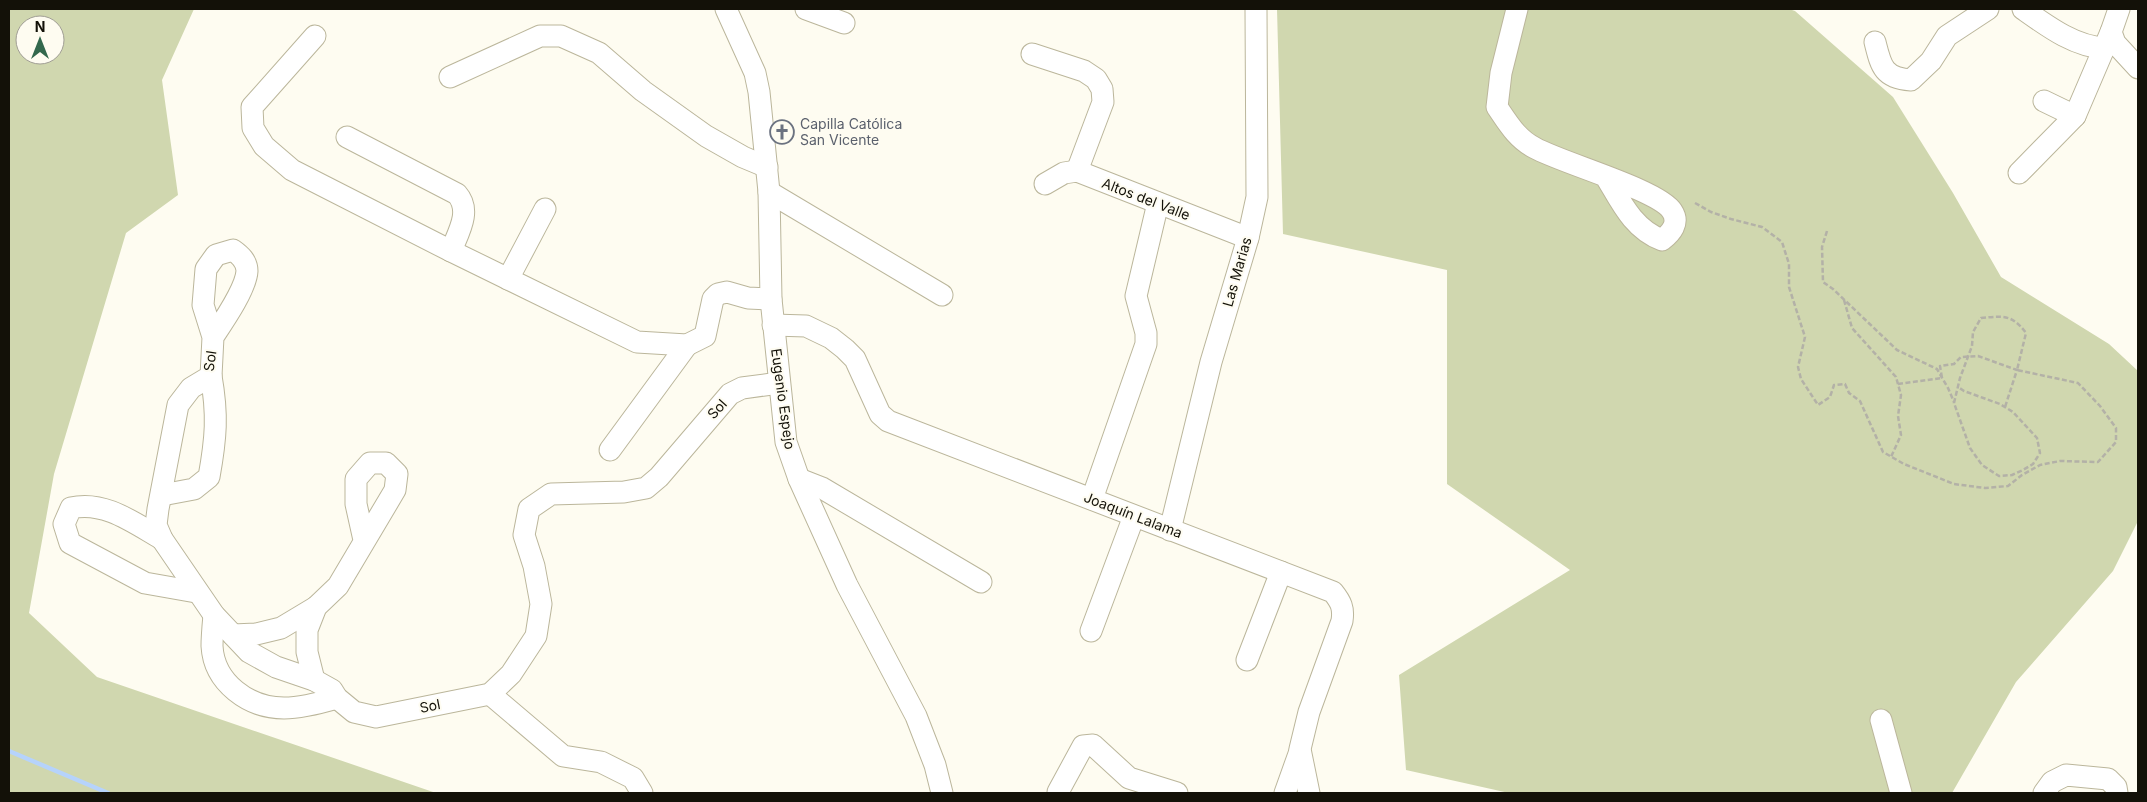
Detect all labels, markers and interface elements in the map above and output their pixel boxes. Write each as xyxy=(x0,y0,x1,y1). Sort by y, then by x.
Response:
north arrow xyxy=(15,15,65,65)
text: N xyxy=(35,18,45,35)
place label: Capilla Católica San Vicente xyxy=(800,115,902,148)
church icon: Capilla Católica San Vicente xyxy=(769,119,795,145)
street label: Altos del Valle xyxy=(1100,174,1193,223)
street label: Las Marias xyxy=(1218,235,1255,309)
street label: Eugenio Espejo xyxy=(768,347,799,451)
street label: Sol xyxy=(200,349,219,372)
street label: Sol xyxy=(703,395,730,422)
street label: Joaquín Lalama xyxy=(1082,488,1185,541)
street label: Sol xyxy=(418,695,442,716)

